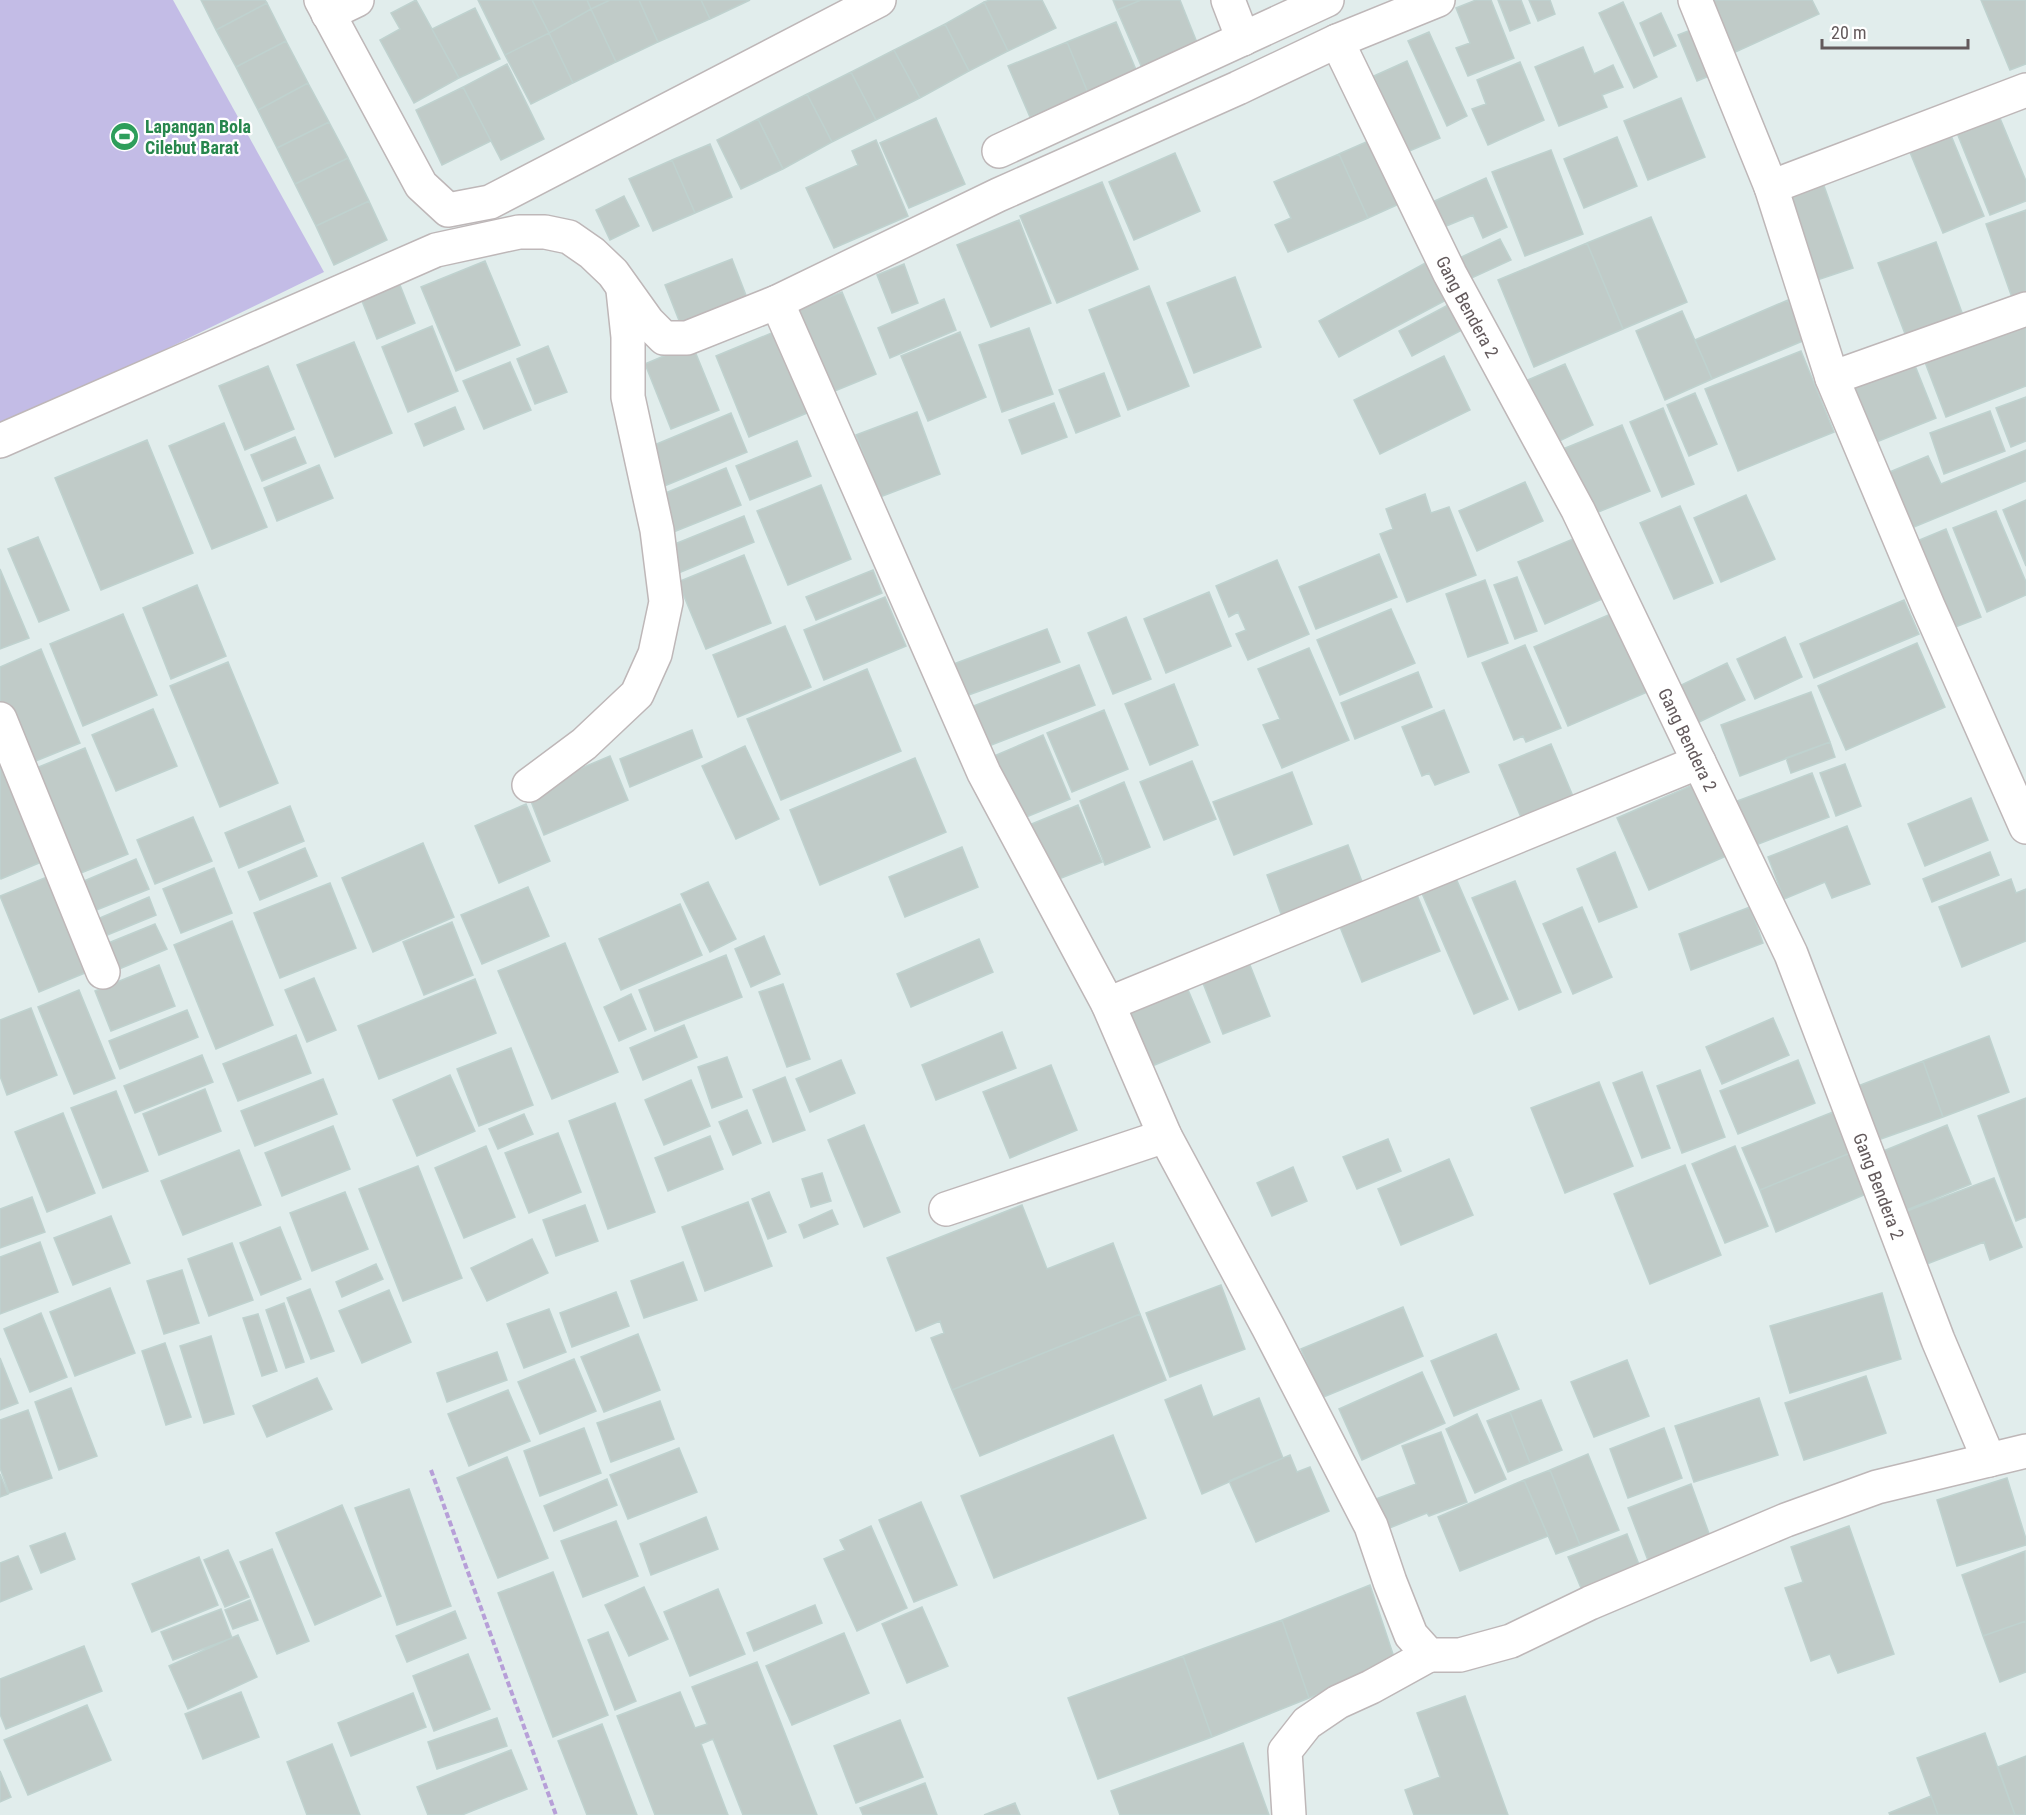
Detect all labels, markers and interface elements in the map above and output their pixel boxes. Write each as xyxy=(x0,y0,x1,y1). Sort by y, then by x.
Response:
scale bar xyxy=(1822,12,1968,50)
text: 20 m xyxy=(1831,22,1866,43)
place label: Lapangan Bola Cilebut Barat xyxy=(145,116,251,158)
sports icon: Lapangan Bola Cilebut Barat xyxy=(108,120,140,152)
street label: Gang Bendera 2 xyxy=(1432,252,1504,361)
street label: Gang Bendera 2 xyxy=(1654,684,1722,795)
street label: Gang Bendera 2 xyxy=(1850,1130,1909,1242)

